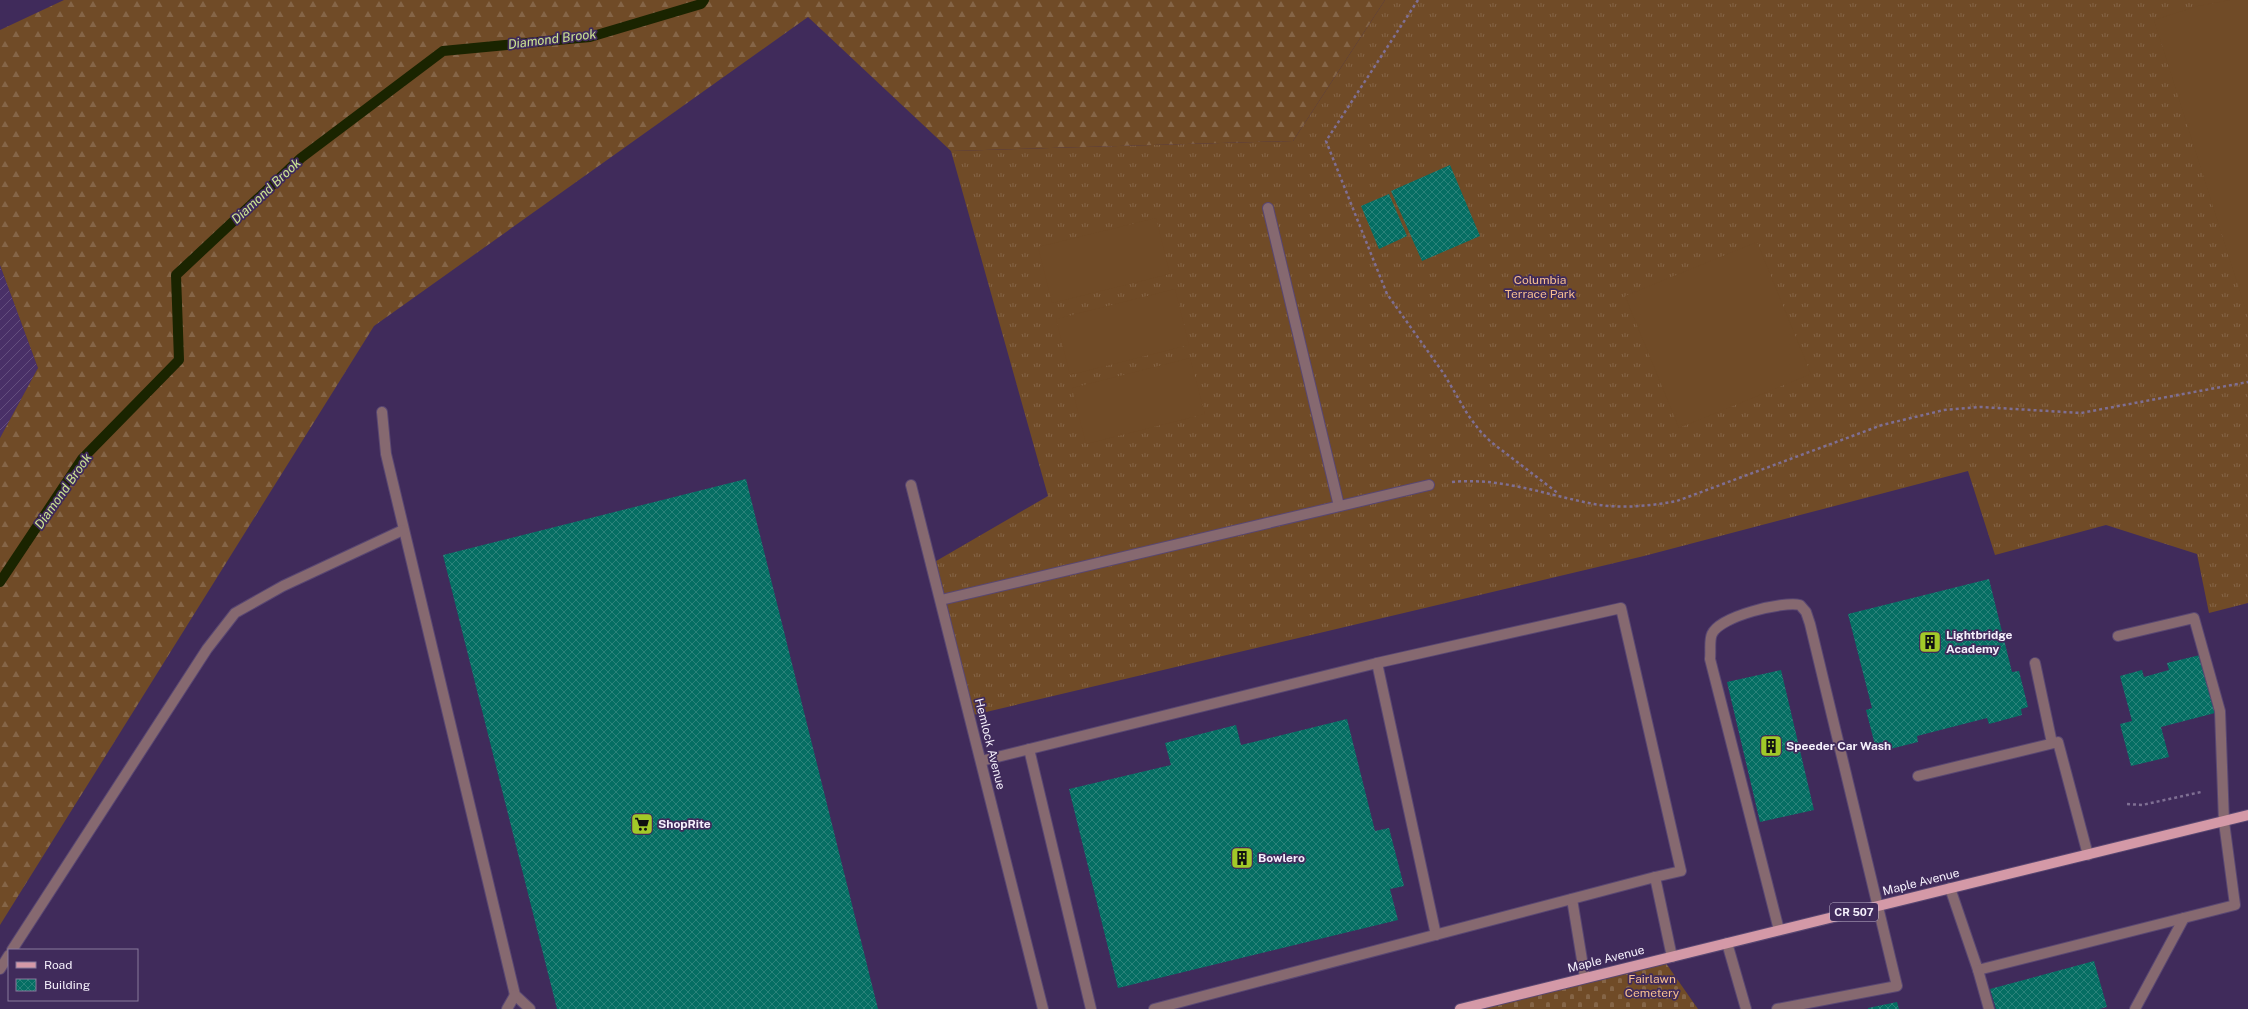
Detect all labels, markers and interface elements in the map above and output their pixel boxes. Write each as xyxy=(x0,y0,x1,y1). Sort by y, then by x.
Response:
water label: Diamond Brook xyxy=(507,26,597,52)
water label: Diamond Brook xyxy=(228,155,304,227)
park label: Columbia Terrace Park xyxy=(1505,273,1576,301)
water label: Diamond Brook xyxy=(31,450,95,532)
place label: Lightbridge Academy xyxy=(1946,628,2013,656)
building icon: Lightbridge Academy xyxy=(1917,629,1943,655)
street label: Hemlock Avenue xyxy=(972,697,1008,791)
building icon: Speeder Car Wash xyxy=(1758,733,1784,759)
place label: Speeder Car Wash xyxy=(1786,739,1891,753)
supermarket icon: ShopRite xyxy=(629,811,655,837)
place label: ShopRite xyxy=(658,817,711,831)
building icon: Bowlero xyxy=(1229,845,1255,871)
place label: Bowlero xyxy=(1258,851,1305,865)
street label: Maple Avenue xyxy=(1881,866,1961,898)
road number: CR 507 xyxy=(1830,903,1878,921)
street label: Maple Avenue xyxy=(1566,943,1646,975)
legend xyxy=(8,949,138,1001)
text: Road xyxy=(44,958,72,972)
park label: Fairlawn Cemetery xyxy=(1625,972,1680,1000)
text: Building xyxy=(44,978,90,992)

